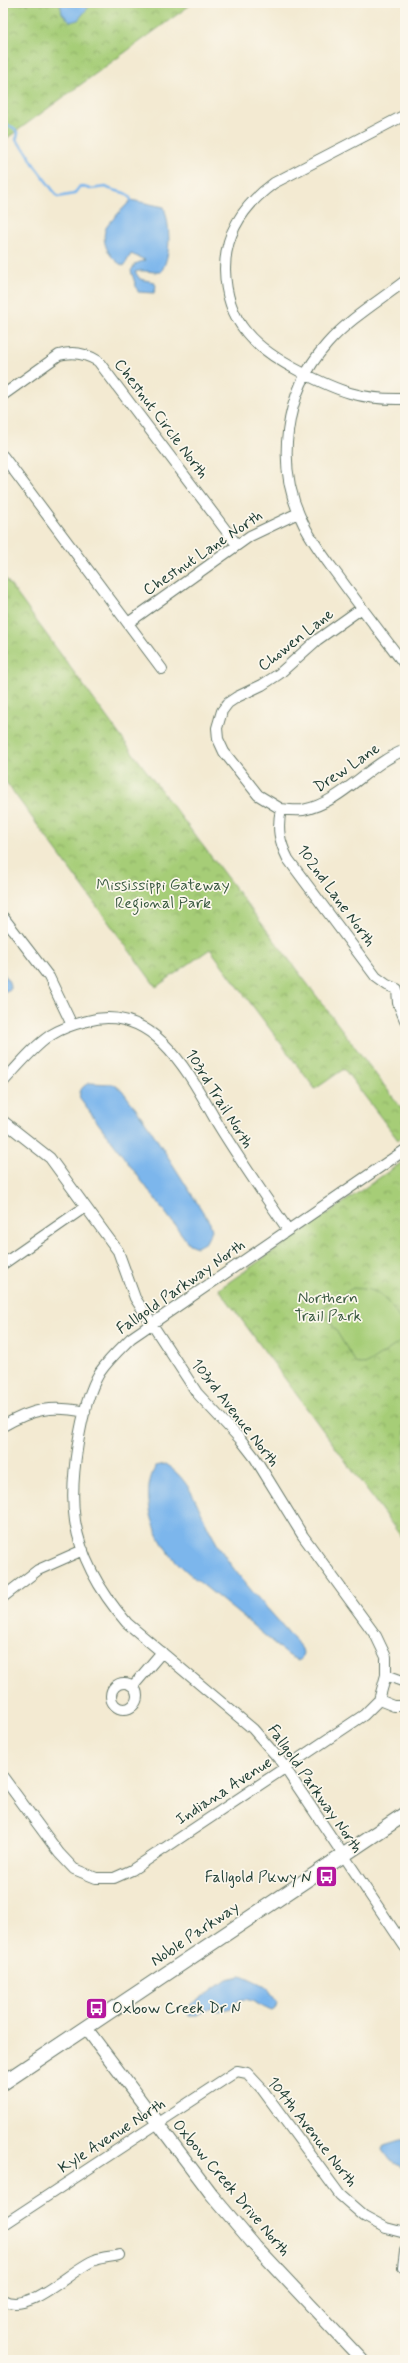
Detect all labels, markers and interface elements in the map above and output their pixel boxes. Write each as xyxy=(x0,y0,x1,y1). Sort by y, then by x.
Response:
street label: Chestnut Circle North xyxy=(109,355,213,483)
street label: Chestnut Lane North xyxy=(139,505,267,601)
street label: Chowen Lane xyxy=(254,604,339,676)
street label: Drew Lane xyxy=(310,738,385,798)
street label: 102nd Lane North xyxy=(292,841,380,951)
park label: Mississippi Gateway Regional Park xyxy=(96,875,230,915)
street label: 103rd Trail North xyxy=(180,1045,258,1153)
street label: Fallgold Parkway North xyxy=(112,1235,250,1339)
park label: Northern Trail Park xyxy=(295,1288,362,1327)
street label: 103rd Avenue North xyxy=(186,1355,284,1471)
street label: Fallgold Parkway North xyxy=(263,1720,367,1858)
street label: Indiana Avenue xyxy=(172,1752,276,1830)
bus stop icon: Fallgold Pkwy N xyxy=(314,1864,340,1890)
place label: Fallgold Pkwy N xyxy=(205,1867,312,1888)
street label: Noble Parkway xyxy=(147,1897,243,1971)
bus stop icon: Oxbow Creek Dr N xyxy=(83,1995,109,2021)
place label: Oxbow Creek Dr N xyxy=(112,1998,242,2019)
street label: 104th Avenue North xyxy=(262,2072,362,2192)
street label: Kyle Avenue North xyxy=(54,2093,170,2179)
street label: Oxbow Creek Drive North xyxy=(167,2115,295,2261)

